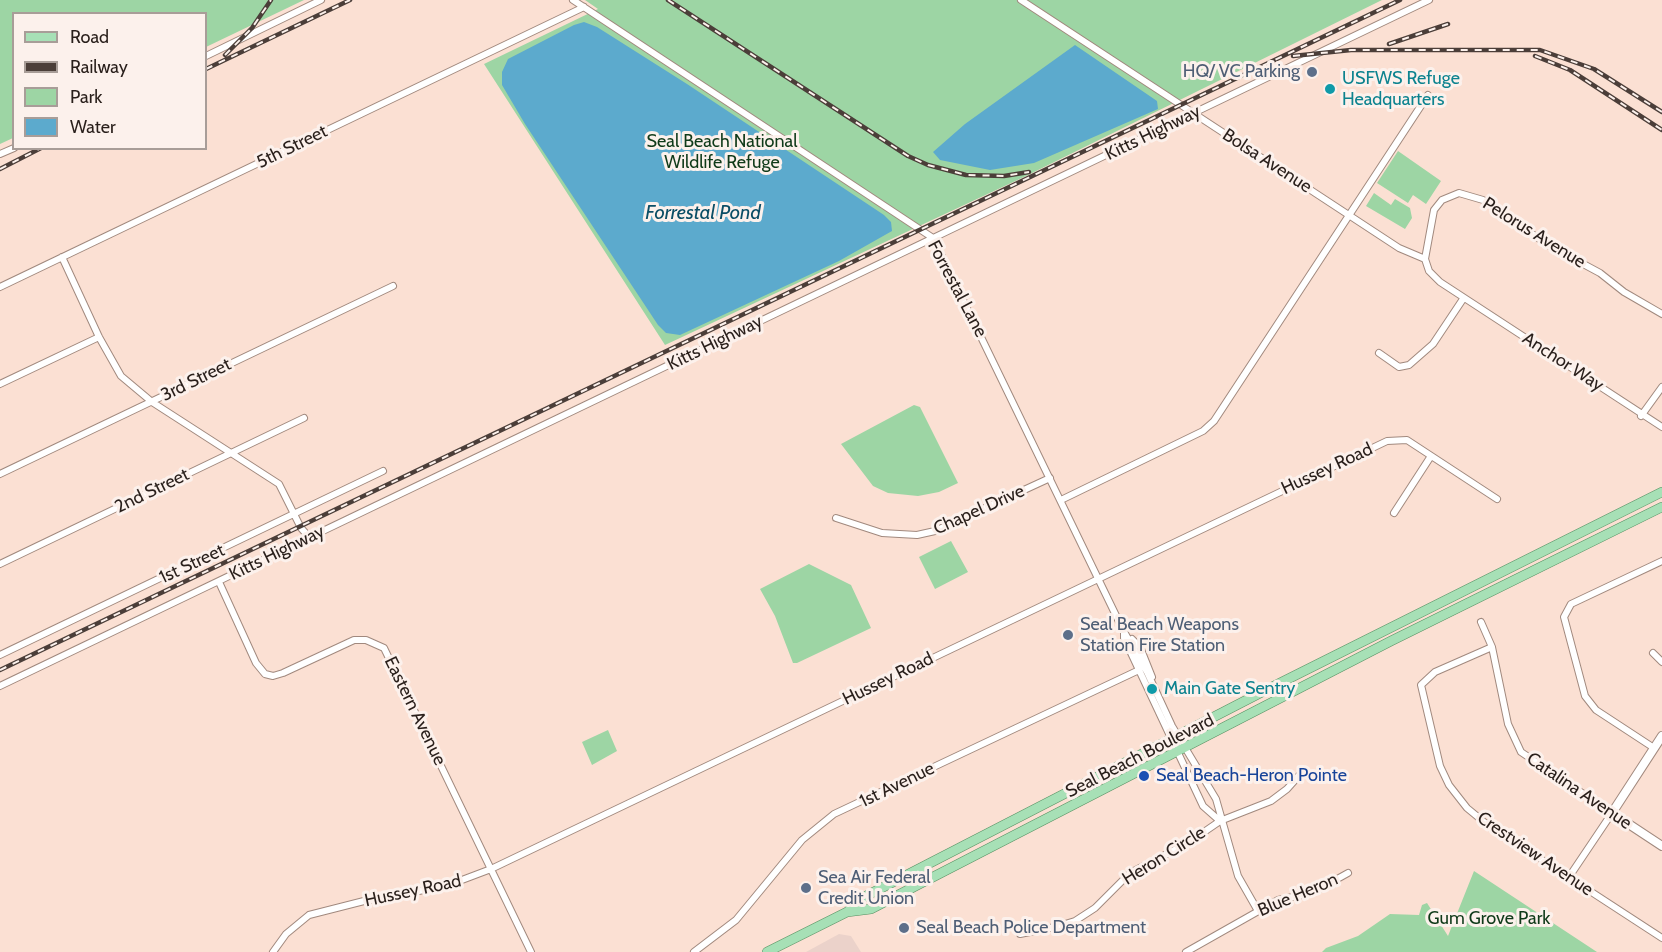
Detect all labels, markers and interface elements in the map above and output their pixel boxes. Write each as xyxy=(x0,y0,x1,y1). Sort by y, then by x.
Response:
legend xyxy=(12,12,207,150)
text: Road xyxy=(70,26,109,48)
text: Railway xyxy=(70,56,128,78)
place label: HQ/ VC Parking xyxy=(1183,61,1300,83)
marker: HQ/ VC Parking xyxy=(1305,65,1319,79)
place label: USFWS Refuge Headquarters xyxy=(1342,68,1460,110)
marker: USFWS Refuge Headquarters xyxy=(1323,82,1337,96)
text: Park xyxy=(70,86,102,108)
street label: Kitts Highway xyxy=(1102,101,1204,165)
text: Water xyxy=(70,116,116,138)
street label: 5th Street xyxy=(253,121,331,173)
street label: Bolsa Avenue xyxy=(1218,124,1316,198)
park label: Seal Beach National Wildlife Refuge xyxy=(647,131,797,174)
street label: Pelorus Avenue xyxy=(1479,193,1589,273)
water label: Forrestal Pond xyxy=(645,201,761,225)
street label: Forrestal Lane xyxy=(923,237,991,341)
street label: Kitts Highway xyxy=(664,311,766,375)
street label: Anchor Way xyxy=(1518,328,1608,396)
street label: 3rd Street xyxy=(157,354,235,406)
street label: Hussey Road xyxy=(1278,438,1376,500)
street label: 2nd Street xyxy=(111,464,193,518)
street label: Chapel Drive xyxy=(930,480,1028,540)
street label: Kitts Highway xyxy=(226,521,328,585)
street label: 1st Street xyxy=(156,539,228,589)
place label: Seal Beach Weapons Station Fire Station xyxy=(1080,614,1239,656)
marker: Seal Beach Weapons Station Fire Station xyxy=(1061,628,1075,642)
street label: Hussey Road xyxy=(839,648,937,710)
street label: Eastern Avenue xyxy=(379,653,451,769)
place label: Main Gate Sentry xyxy=(1164,678,1295,700)
marker: Main Gate Sentry xyxy=(1145,682,1159,696)
street label: Seal Beach Boulevard xyxy=(1062,709,1218,803)
street label: Catalina Avenue xyxy=(1522,748,1636,834)
street label: 1st Avenue xyxy=(856,758,938,812)
place label: Seal Beach-Heron Pointe xyxy=(1156,765,1347,787)
marker: Seal Beach-Heron Pointe xyxy=(1137,769,1151,783)
street label: Crestview Avenue xyxy=(1473,807,1597,901)
street label: Heron Circle xyxy=(1119,822,1209,890)
place label: Sea Air Federal Credit Union xyxy=(818,867,931,910)
street label: Blue Heron xyxy=(1255,869,1341,921)
street label: Hussey Road xyxy=(363,870,463,912)
marker: Sea Air Federal Credit Union xyxy=(799,881,813,895)
park label: Gum Grove Park xyxy=(1428,908,1550,930)
place label: Seal Beach Police Department xyxy=(916,917,1146,939)
marker: Seal Beach Police Department xyxy=(897,921,911,935)

